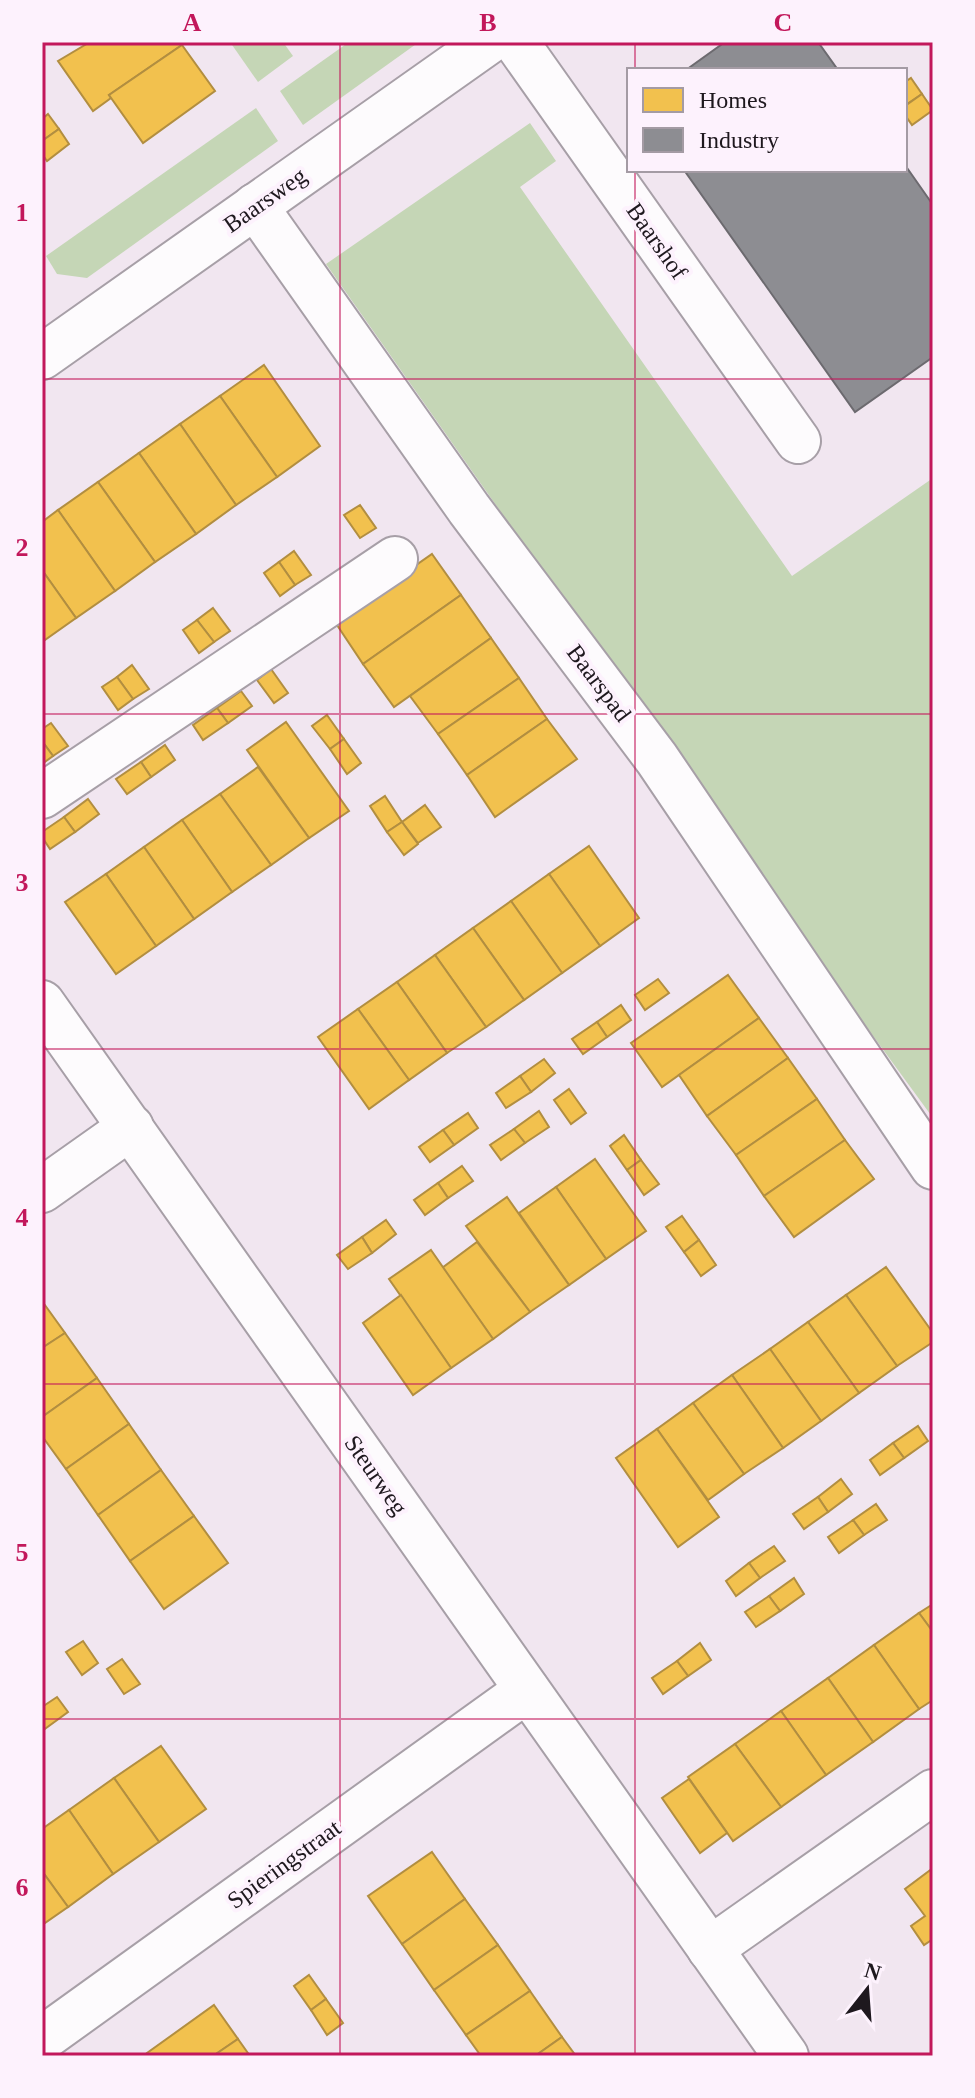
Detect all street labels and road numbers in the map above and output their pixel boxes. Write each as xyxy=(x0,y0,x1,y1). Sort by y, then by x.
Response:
street label: Baarsweg xyxy=(219,162,311,238)
street label: Baarshof xyxy=(622,198,692,284)
street label: Baarspad xyxy=(562,640,636,726)
street label: Steurweg xyxy=(339,1430,413,1520)
street label: Spieringstraat xyxy=(222,1814,346,1914)

